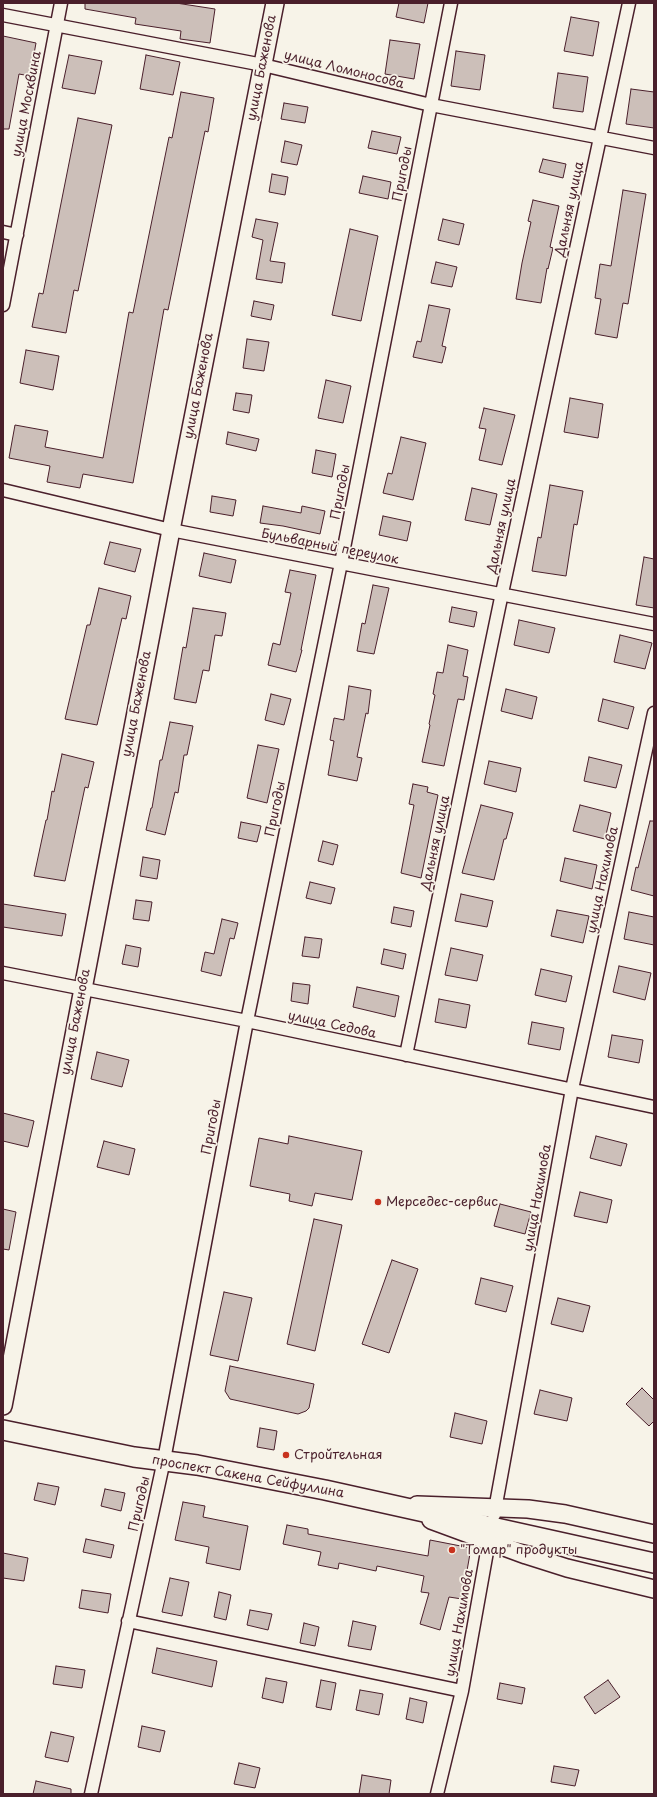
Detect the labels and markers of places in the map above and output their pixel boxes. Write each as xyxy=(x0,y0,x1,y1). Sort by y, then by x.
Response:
place label: Мерседес-сервис xyxy=(386,1194,498,1210)
marker: Мерседес-сервис xyxy=(373,1197,383,1207)
place label: Стройтельная xyxy=(294,1447,383,1463)
marker: Стройтельная xyxy=(281,1450,291,1460)
place label: "Томар" продукты xyxy=(460,1542,577,1558)
marker: "Томар" продукты xyxy=(447,1545,457,1555)

